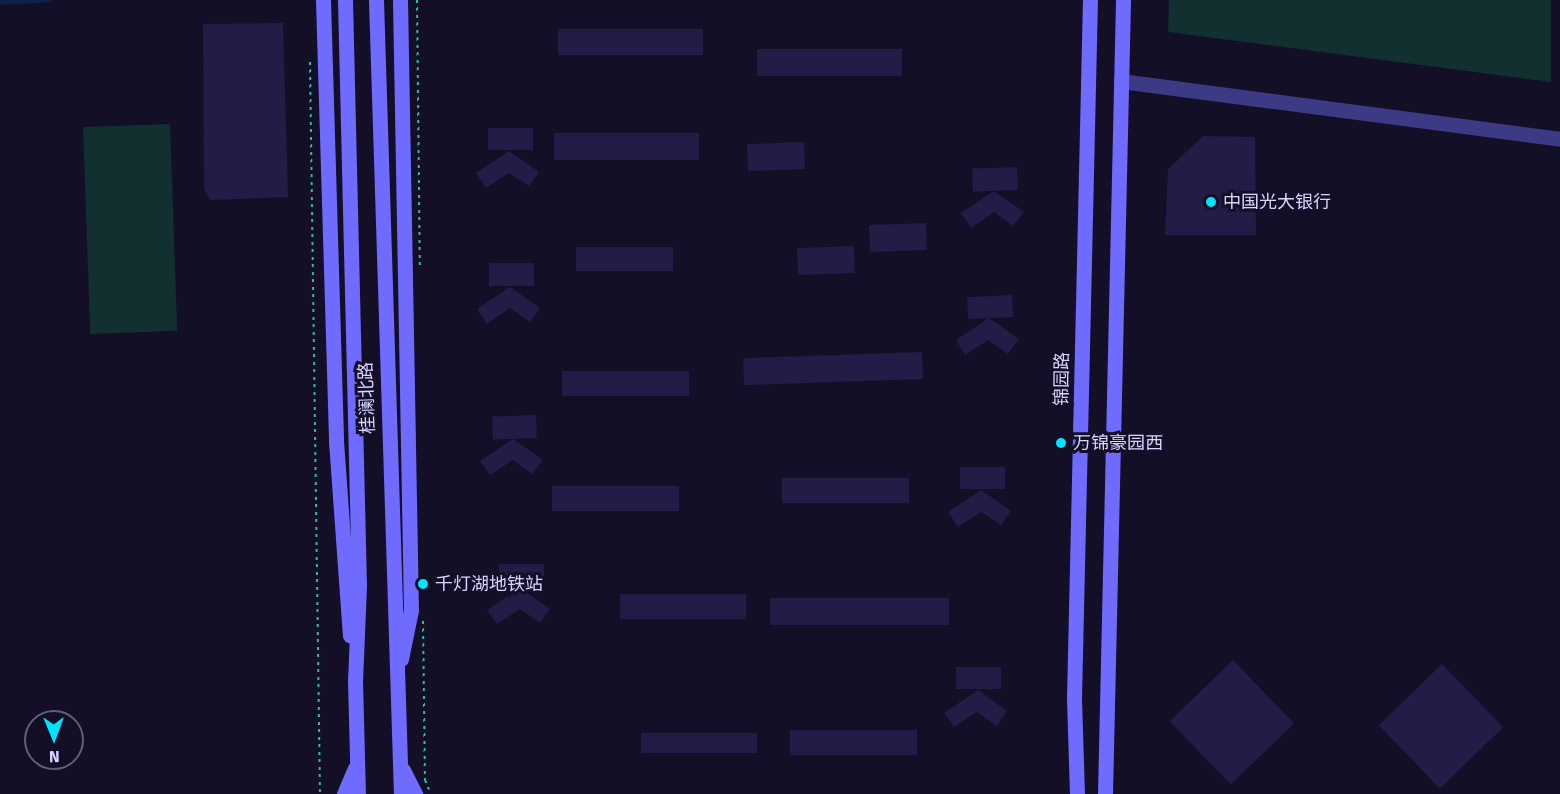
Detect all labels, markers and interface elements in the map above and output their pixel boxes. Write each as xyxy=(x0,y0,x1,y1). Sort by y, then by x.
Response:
place label: 中国光大银行 xyxy=(1223,191,1331,213)
marker: 中国光大银行 xyxy=(1204,195,1218,209)
street label: 锦园路 xyxy=(1051,352,1073,406)
street label: 桂澜北路 xyxy=(355,362,379,434)
place label: 万锦豪园西 xyxy=(1073,432,1163,454)
marker: 万锦豪园西 xyxy=(1054,436,1068,450)
place label: 千灯湖地铁站 xyxy=(435,573,543,595)
marker: 千灯湖地铁站 xyxy=(416,577,430,591)
north arrow xyxy=(24,710,84,770)
text: N xyxy=(49,747,60,766)

